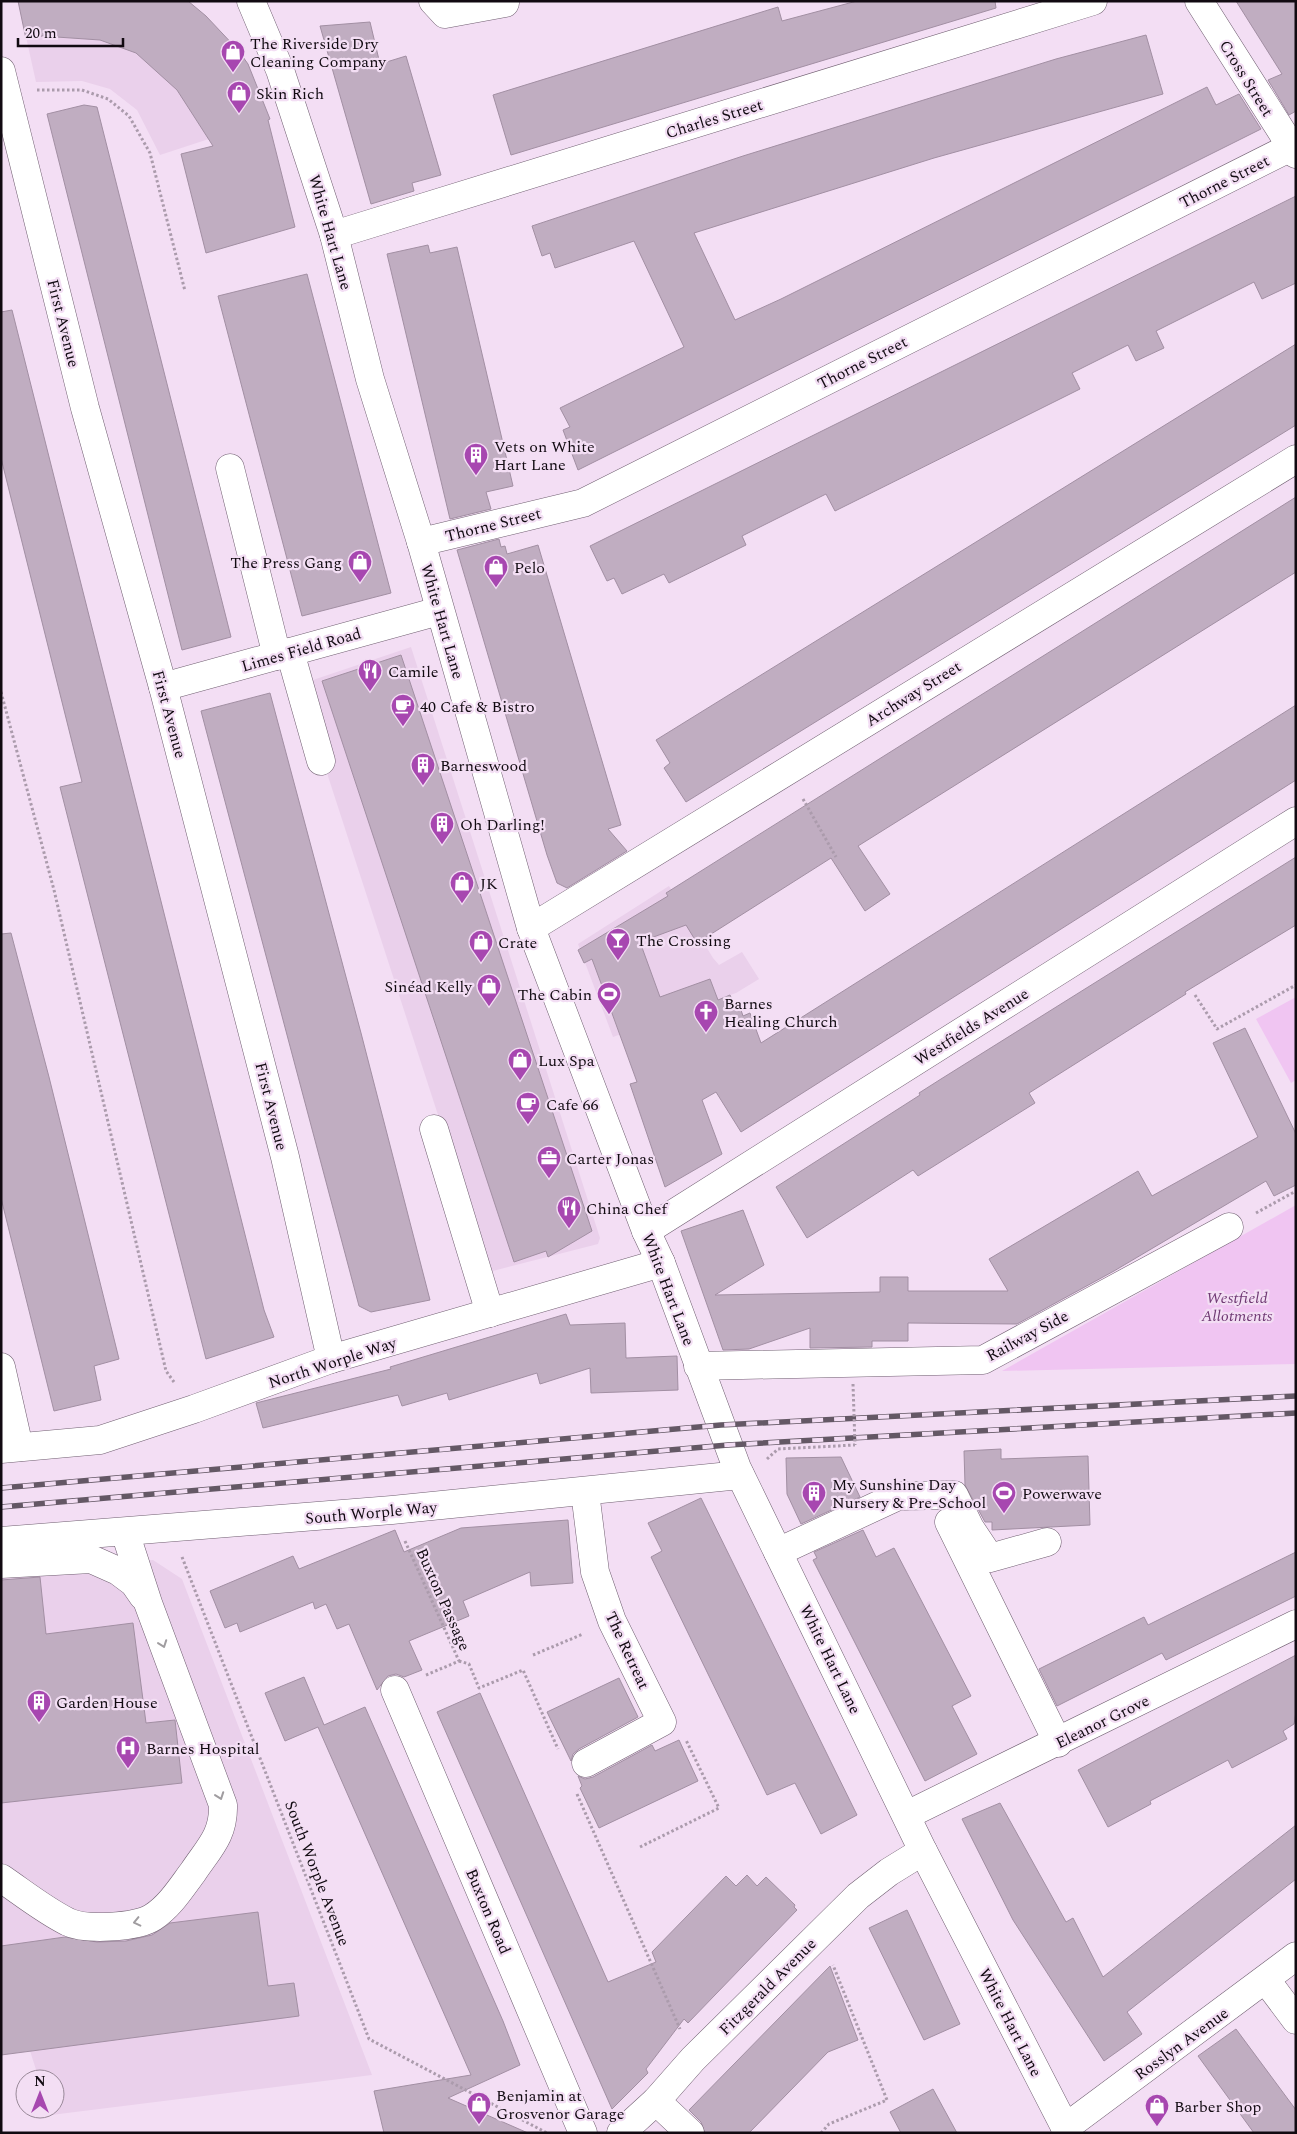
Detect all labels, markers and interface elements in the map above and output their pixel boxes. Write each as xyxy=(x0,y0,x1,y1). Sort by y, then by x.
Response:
scale bar xyxy=(18,15,122,47)
text: 20 m xyxy=(25,22,57,45)
place label: The Riverside Dry Cleaning Company xyxy=(250,32,387,74)
street label: Cross Street xyxy=(1213,36,1279,122)
shop icon: The Riverside Dry Cleaning Company xyxy=(220,39,246,73)
shop icon: Skin Rich xyxy=(226,80,252,114)
place label: Skin Rich xyxy=(256,82,324,106)
street label: Charles Street xyxy=(663,93,766,145)
street label: Thorne Street xyxy=(1175,149,1274,215)
street label: White Hart Lane xyxy=(302,172,358,293)
street label: First Avenue xyxy=(40,277,86,370)
street label: Thorne Street xyxy=(813,330,912,396)
place label: Vets on White Hart Lane xyxy=(494,435,595,477)
building icon: Vets on White Hart Lane xyxy=(463,442,489,476)
street label: Thorne Street xyxy=(443,501,544,548)
shop icon: The Press Gang xyxy=(347,549,373,583)
place label: The Press Gang xyxy=(230,551,342,575)
shop icon: Pelo xyxy=(483,554,509,588)
place label: Pelo xyxy=(514,556,545,580)
street label: White Hart Lane xyxy=(414,561,470,682)
street label: Limes Field Road xyxy=(239,621,364,679)
street label: Archway Street xyxy=(861,655,966,733)
restaurant icon: Camile xyxy=(357,658,383,692)
place label: Camile xyxy=(388,660,439,684)
street label: First Avenue xyxy=(146,668,192,761)
cafe icon: 40 Cafe & Bistro xyxy=(390,693,416,727)
place label: 40 Cafe & Bistro xyxy=(420,695,535,719)
building icon: Barneswood xyxy=(410,752,436,786)
place label: Barneswood xyxy=(440,754,527,778)
building icon: Oh Darling! xyxy=(429,811,455,845)
place label: Oh Darling! xyxy=(460,813,544,837)
shop icon: JK xyxy=(449,870,475,904)
place label: JK xyxy=(480,872,498,896)
bar icon: The Crossing xyxy=(605,927,631,961)
shop icon: Crate xyxy=(468,929,494,963)
place label: The Crossing xyxy=(636,929,731,953)
place label: Crate xyxy=(498,931,537,955)
shop icon: Sinéad Kelly xyxy=(476,973,502,1007)
place label: Sinéad Kelly xyxy=(385,975,473,999)
sports icon: The Cabin xyxy=(596,981,622,1015)
street label: Westfields Avenue xyxy=(910,982,1033,1072)
place label: The Cabin xyxy=(518,983,592,1007)
place label: Barnes Healing Church xyxy=(724,992,837,1034)
church icon: Barnes Healing Church xyxy=(693,999,719,1033)
shop icon: Lux Spa xyxy=(507,1047,533,1081)
place label: Lux Spa xyxy=(538,1049,595,1073)
street label: First Avenue xyxy=(248,1060,294,1153)
cafe icon: Cafe 66 xyxy=(515,1091,541,1125)
place label: Cafe 66 xyxy=(546,1093,599,1117)
office icon: Carter Jonas xyxy=(536,1145,562,1179)
place label: Carter Jonas xyxy=(566,1147,654,1171)
restaurant icon: China Chef xyxy=(556,1195,582,1229)
place label: China Chef xyxy=(586,1197,669,1221)
street label: White Hart Lane xyxy=(636,1229,701,1349)
park label: Westfield Allotments xyxy=(1201,1286,1273,1328)
street label: Railway Side xyxy=(982,1304,1073,1368)
street label: North Worple Way xyxy=(265,1331,401,1395)
place label: My Sunshine Day Nursery & Pre-School xyxy=(832,1473,986,1515)
building icon: My Sunshine Day Nursery & Pre-School xyxy=(801,1480,827,1514)
sports icon: Powerwave xyxy=(991,1480,1017,1514)
place label: Powerwave xyxy=(1022,1482,1102,1506)
street label: South Worple Way xyxy=(304,1495,439,1531)
street label: Buxton Passage xyxy=(410,1544,477,1655)
street label: White Hart Lane xyxy=(793,1601,867,1718)
street label: The Retreat xyxy=(599,1607,656,1694)
one-way arrow xyxy=(157,1639,167,1648)
building icon: Garden House xyxy=(26,1689,52,1723)
street label: Eleanor Grove xyxy=(1051,1689,1153,1755)
place label: Garden House xyxy=(56,1691,158,1715)
hospital icon: Barnes Hospital xyxy=(115,1735,141,1769)
place label: Barnes Hospital xyxy=(146,1737,259,1761)
one-way arrow xyxy=(214,1792,224,1800)
street label: South Worple Avenue xyxy=(278,1797,356,1950)
street label: Buxton Road xyxy=(459,1865,517,1958)
one-way arrow xyxy=(133,1916,141,1927)
street label: Fitzgerald Avenue xyxy=(714,1933,822,2041)
street label: White Hart Lane xyxy=(972,1964,1048,2081)
street label: Rosslyn Avenue xyxy=(1129,2001,1234,2086)
north arrow xyxy=(15,2069,65,2119)
text: N xyxy=(34,2071,46,2092)
place label: Benjamin at Grosvenor Garage xyxy=(496,2084,625,2126)
shop icon: Benjamin at Grosvenor Garage xyxy=(466,2091,492,2125)
shop icon: Barber Shop xyxy=(1144,2093,1170,2127)
place label: Barber Shop xyxy=(1174,2095,1261,2119)

